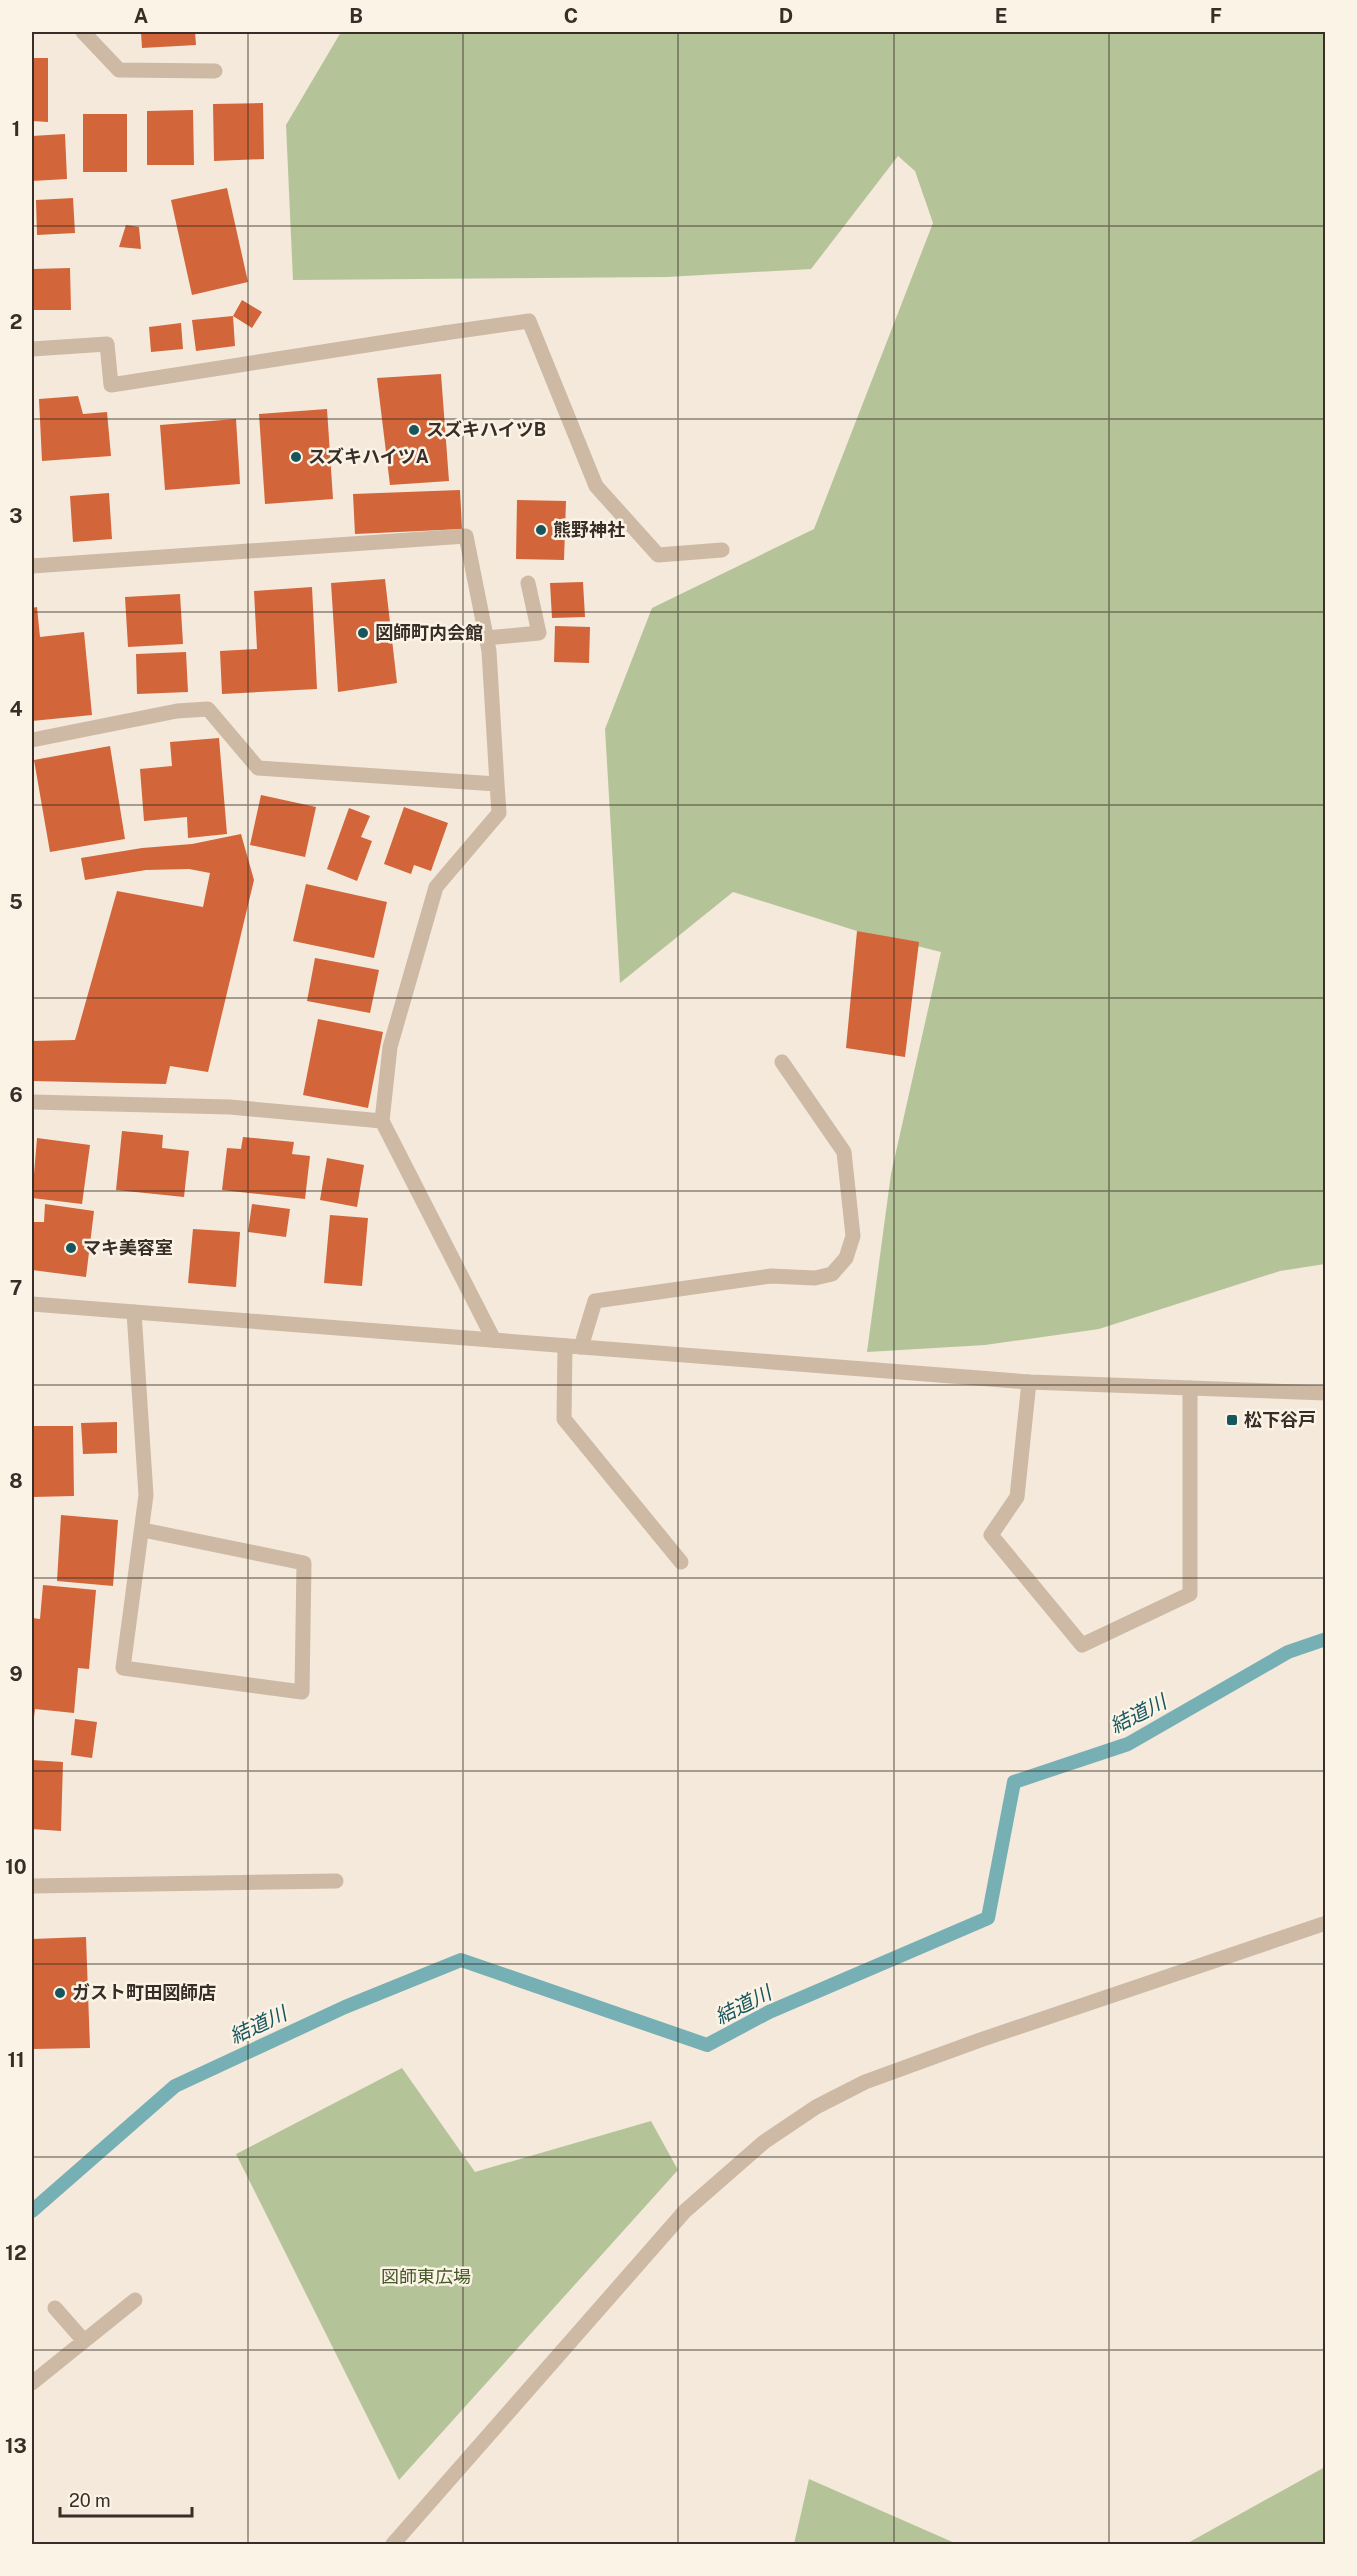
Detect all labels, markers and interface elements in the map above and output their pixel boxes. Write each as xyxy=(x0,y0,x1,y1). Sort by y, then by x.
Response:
text: A xyxy=(134,4,148,28)
text: B xyxy=(349,4,363,28)
text: C xyxy=(564,4,578,28)
text: D xyxy=(779,4,793,28)
text: E xyxy=(995,4,1007,28)
text: F xyxy=(1210,4,1222,28)
text: 1 xyxy=(12,117,20,141)
text: 2 xyxy=(10,310,22,334)
place label: スズキハイツB xyxy=(426,419,546,440)
marker: スズキハイツB xyxy=(407,423,421,437)
place label: スズキハイツA xyxy=(308,446,429,467)
marker: スズキハイツA xyxy=(289,450,303,464)
text: 3 xyxy=(9,504,23,528)
place label: 熊野神社 xyxy=(553,519,625,540)
marker: 熊野神社 xyxy=(534,523,548,537)
place label: 図師町内会館 xyxy=(375,622,483,643)
marker: 図師町内会館 xyxy=(356,626,370,640)
text: 4 xyxy=(9,697,23,721)
text: 5 xyxy=(9,890,23,914)
text: 6 xyxy=(9,1083,23,1107)
place label: マキ美容室 xyxy=(83,1237,173,1258)
marker: マキ美容室 xyxy=(64,1241,78,1255)
text: 7 xyxy=(10,1276,22,1300)
place label: 松下谷戸 xyxy=(1244,1409,1316,1430)
marker: 松下谷戸 xyxy=(1225,1413,1239,1427)
text: 8 xyxy=(9,1469,23,1493)
text: 9 xyxy=(9,1662,23,1686)
water label: 結道川 xyxy=(1106,1689,1172,1738)
text: 10 xyxy=(5,1855,27,1879)
water label: 結道川 xyxy=(711,1980,777,2029)
place label: ガスト町田図師店 xyxy=(72,1982,216,2003)
marker: ガスト町田図師店 xyxy=(53,1986,67,2000)
water label: 結道川 xyxy=(226,2001,292,2049)
text: 11 xyxy=(7,2048,25,2072)
text: 12 xyxy=(5,2241,27,2265)
park label: 図師東広場 xyxy=(381,2266,471,2287)
text: 13 xyxy=(5,2434,27,2458)
scale bar xyxy=(60,2480,192,2518)
text: 20 m xyxy=(69,2490,111,2511)

